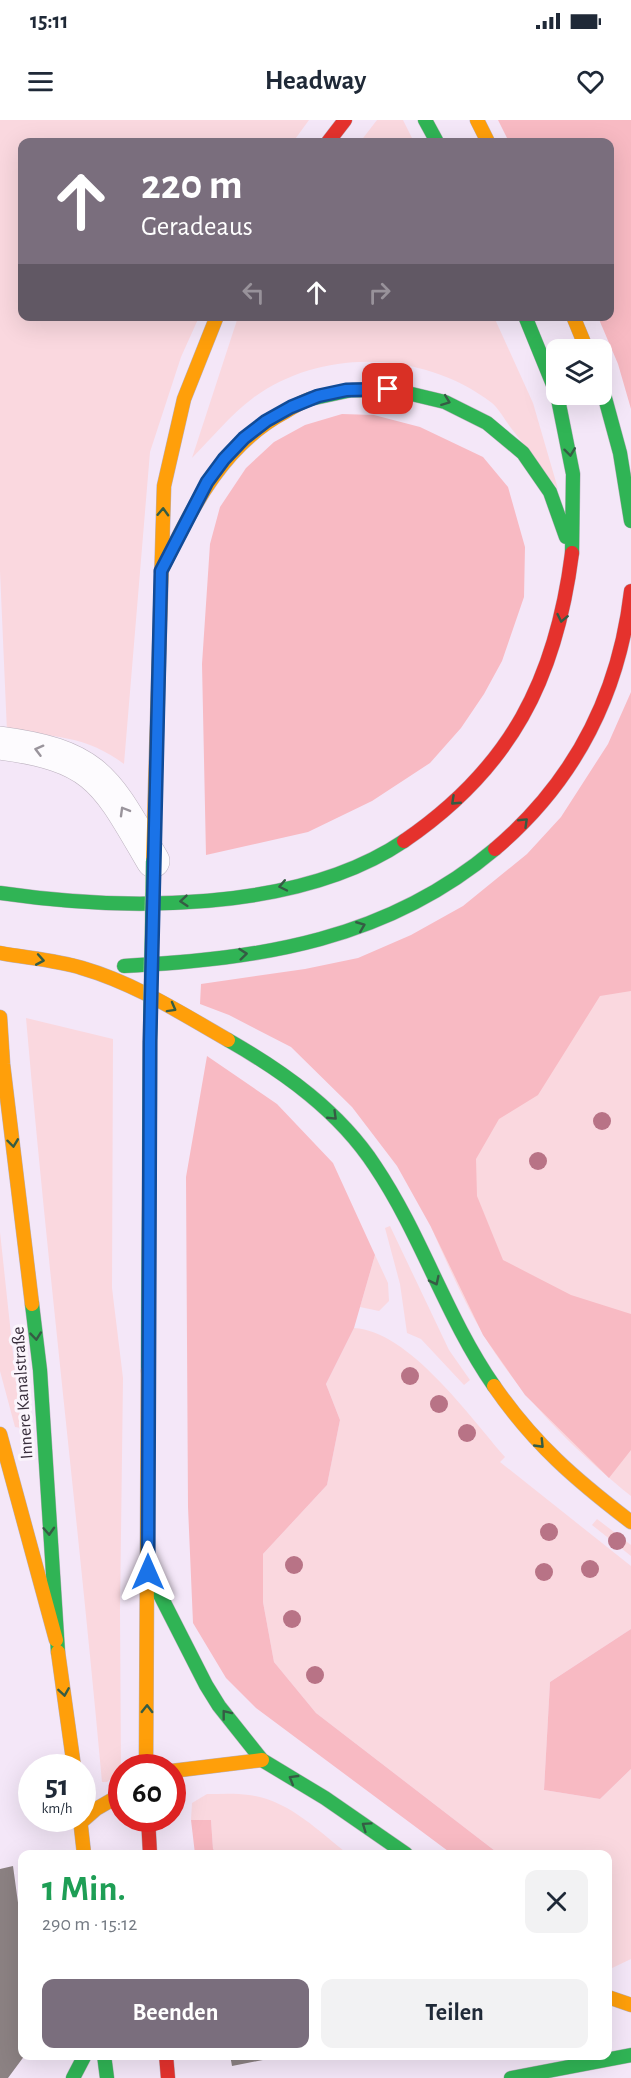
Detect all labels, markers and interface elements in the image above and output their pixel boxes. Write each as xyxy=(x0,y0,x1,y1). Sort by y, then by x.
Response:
text: 15:11 xyxy=(30,10,68,32)
icon: menu xyxy=(24,65,57,98)
icon: heart xyxy=(574,65,607,98)
text: Headway xyxy=(265,67,366,94)
icon: ahead xyxy=(42,162,120,240)
text: 220 m xyxy=(141,164,243,206)
text: Geradeaus xyxy=(141,213,253,240)
icon: left xyxy=(237,276,270,309)
icon: ahead xyxy=(300,276,333,309)
icon: right xyxy=(363,276,396,309)
map controls xyxy=(546,339,612,405)
button: layers xyxy=(546,339,612,405)
pin xyxy=(362,363,413,414)
icon: arrive xyxy=(371,372,404,405)
one-way arrow xyxy=(440,394,451,407)
one-way arrow xyxy=(563,447,575,456)
one-way arrow xyxy=(157,508,169,517)
one-way arrow xyxy=(557,613,570,623)
one-way arrow xyxy=(34,744,44,757)
one-way arrow xyxy=(452,794,462,805)
one-way arrow xyxy=(119,806,131,817)
one-way arrow xyxy=(517,818,527,829)
one-way arrow xyxy=(278,879,288,892)
one-way arrow xyxy=(180,894,189,907)
one-way arrow xyxy=(355,921,366,933)
one-way arrow xyxy=(238,948,248,961)
one-way arrow xyxy=(35,953,45,966)
one-way arrow xyxy=(165,1001,176,1013)
one-way arrow xyxy=(327,1109,337,1120)
one-way arrow xyxy=(7,1138,19,1147)
one-way arrow xyxy=(428,1274,440,1285)
street label: Innere Kanalstraße xyxy=(9,1326,37,1460)
one-way arrow xyxy=(29,1332,42,1341)
one-way arrow xyxy=(533,1437,544,1448)
one-way arrow xyxy=(43,1526,56,1535)
position arrow xyxy=(116,1540,180,1604)
one-way arrow xyxy=(57,1687,69,1696)
one-way arrow xyxy=(141,1704,153,1713)
one-way arrow xyxy=(222,1710,233,1721)
speed limit sign: 60 xyxy=(108,1754,186,1832)
text: 51 xyxy=(45,1771,69,1801)
one-way arrow xyxy=(289,1774,299,1786)
text: km/h xyxy=(42,1801,72,1816)
one-way arrow xyxy=(361,1822,372,1833)
button: close xyxy=(525,1870,588,1933)
text: 1 Min. xyxy=(42,1871,126,1907)
text: 290 m · 15:12 xyxy=(42,1914,137,1934)
button: Beenden xyxy=(42,1979,309,2048)
button: Teilen xyxy=(321,1979,588,2048)

